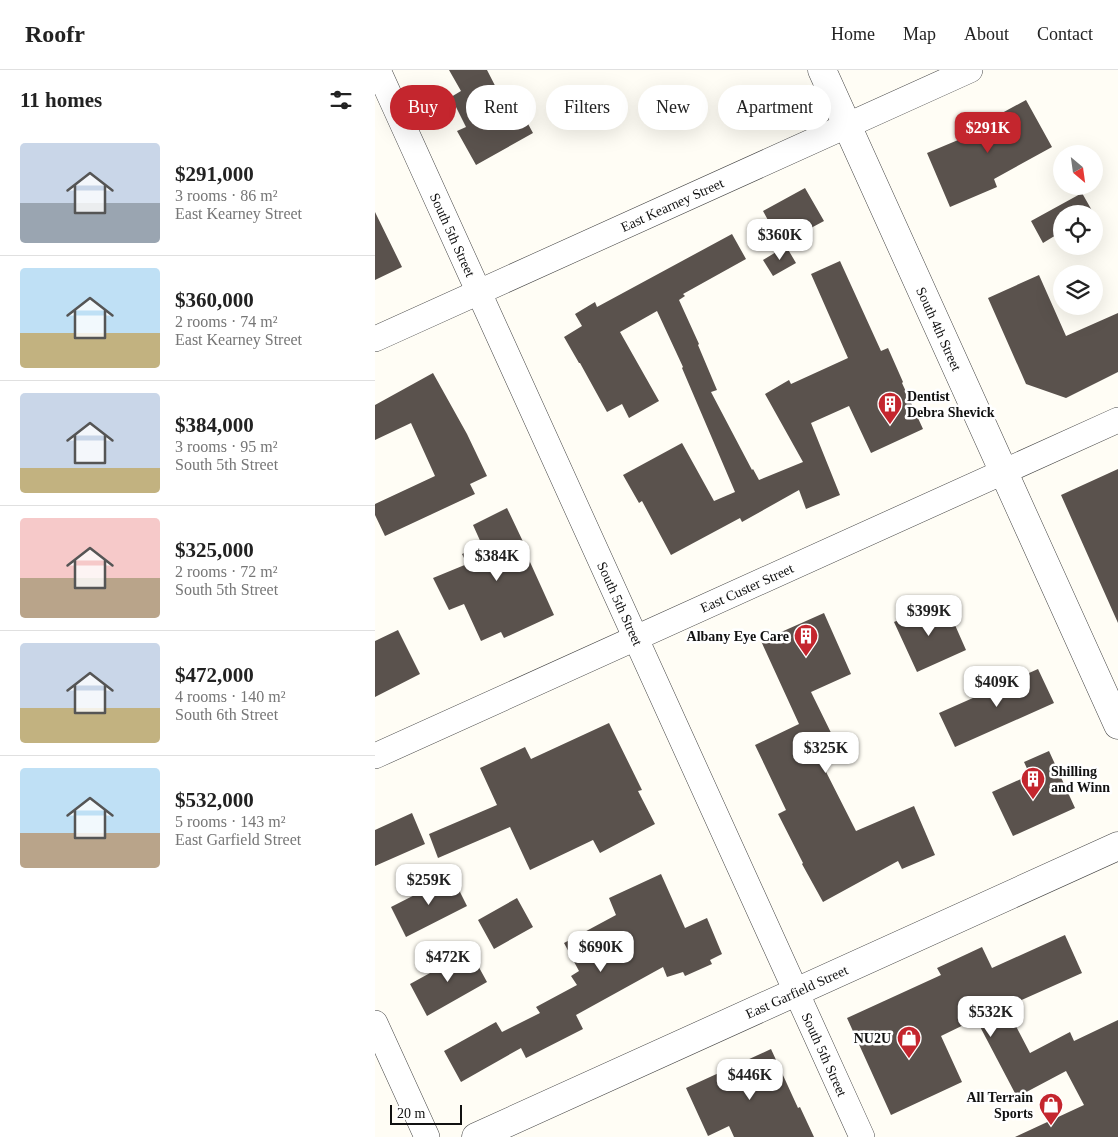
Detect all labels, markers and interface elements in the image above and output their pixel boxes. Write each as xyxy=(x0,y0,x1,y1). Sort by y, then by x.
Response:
text: Roofr xyxy=(25,21,85,47)
text: Home xyxy=(831,24,875,44)
text: Map xyxy=(903,24,936,44)
text: About xyxy=(964,24,1009,44)
text: Contact xyxy=(1037,24,1093,44)
chip: Buy xyxy=(390,85,456,130)
chip: Rent xyxy=(466,85,536,130)
chip: Filters xyxy=(546,85,628,130)
chip: New xyxy=(638,85,708,130)
chip: Apartment xyxy=(718,85,831,130)
icon: filters xyxy=(327,86,355,114)
text: 11 homes xyxy=(20,88,102,112)
pin: $291K xyxy=(953,112,1023,154)
text: $291K xyxy=(966,119,1010,136)
north arrow xyxy=(1053,145,1103,195)
map controls xyxy=(1053,145,1103,315)
text: $291,000 xyxy=(175,162,254,186)
icon: home xyxy=(60,163,120,223)
street label: East Kearney Street xyxy=(618,175,726,234)
text: 3 rooms · 86 m² xyxy=(175,187,278,204)
street label: South 5th Street xyxy=(427,191,478,279)
text: East Kearney Street xyxy=(175,205,302,222)
button: locate xyxy=(1053,205,1103,255)
pin: $360K xyxy=(745,218,815,261)
text: $360K xyxy=(758,226,802,243)
button: layers xyxy=(1053,265,1103,315)
street label: South 4th Street xyxy=(914,285,964,373)
icon: home xyxy=(60,288,120,348)
text: $360,000 xyxy=(175,288,254,312)
text: 2 rooms · 74 m² xyxy=(175,313,278,330)
text: East Kearney Street xyxy=(175,331,302,348)
place label: Dentist Debra Shevick xyxy=(907,389,995,420)
building icon: Dentist Debra Shevick xyxy=(877,391,903,425)
icon: home xyxy=(60,413,120,473)
text: $384,000 xyxy=(175,413,254,437)
text: 3 rooms · 95 m² xyxy=(175,438,278,455)
text: South 5th Street xyxy=(175,456,278,473)
icon: home xyxy=(60,538,120,598)
text: $325,000 xyxy=(175,538,254,562)
pin: $384K xyxy=(462,540,532,582)
text: $384K xyxy=(475,547,519,564)
street label: South 5th Street xyxy=(595,559,646,648)
street label: East Custer Street xyxy=(698,560,796,615)
text: 2 rooms · 72 m² xyxy=(175,563,278,580)
text: South 5th Street xyxy=(175,581,278,598)
pin: $399K xyxy=(894,594,964,637)
text: $399K xyxy=(907,602,951,619)
building icon: Albany Eye Care xyxy=(793,623,819,657)
place label: Albany Eye Care xyxy=(687,629,789,644)
icon: home xyxy=(60,663,120,723)
text: $472,000 xyxy=(175,663,254,687)
pin: $409K xyxy=(962,666,1032,708)
text: $409K xyxy=(975,673,1019,690)
text: 4 rooms · 140 m² xyxy=(175,688,286,705)
text: South 6th Street xyxy=(175,706,278,723)
pin: $325K xyxy=(791,732,861,774)
text: $325K xyxy=(804,739,848,756)
place label: Shilling and Winn xyxy=(1051,764,1110,795)
building icon: Shilling and Winn xyxy=(1020,766,1046,800)
icon: home xyxy=(60,788,120,848)
text: $532,000 xyxy=(175,788,254,812)
text: 5 rooms · 143 m² xyxy=(175,813,286,830)
text: East Garfield Street xyxy=(175,831,301,848)
pin: $259K xyxy=(394,864,464,906)
text: $259K xyxy=(407,871,451,888)
pin: $690K xyxy=(566,930,636,973)
text: $690K xyxy=(579,938,623,955)
pin: $472K xyxy=(413,940,483,983)
text: $472K xyxy=(426,948,470,965)
street label: East Garfield Street xyxy=(743,962,850,1021)
pin: $532K xyxy=(956,996,1026,1038)
text: $532K xyxy=(969,1003,1013,1020)
street label: South 5th Street xyxy=(799,1010,850,1099)
shop icon: NU2U xyxy=(896,1025,922,1059)
place label: NU2U xyxy=(854,1031,891,1046)
pin: $446K xyxy=(715,1058,785,1101)
text: $446K xyxy=(728,1066,772,1083)
place label: All Terrain Sports xyxy=(966,1090,1034,1121)
shop icon: All Terrain Sports xyxy=(1038,1092,1064,1126)
scale bar xyxy=(390,1102,463,1125)
text: 20 m xyxy=(397,1106,425,1121)

